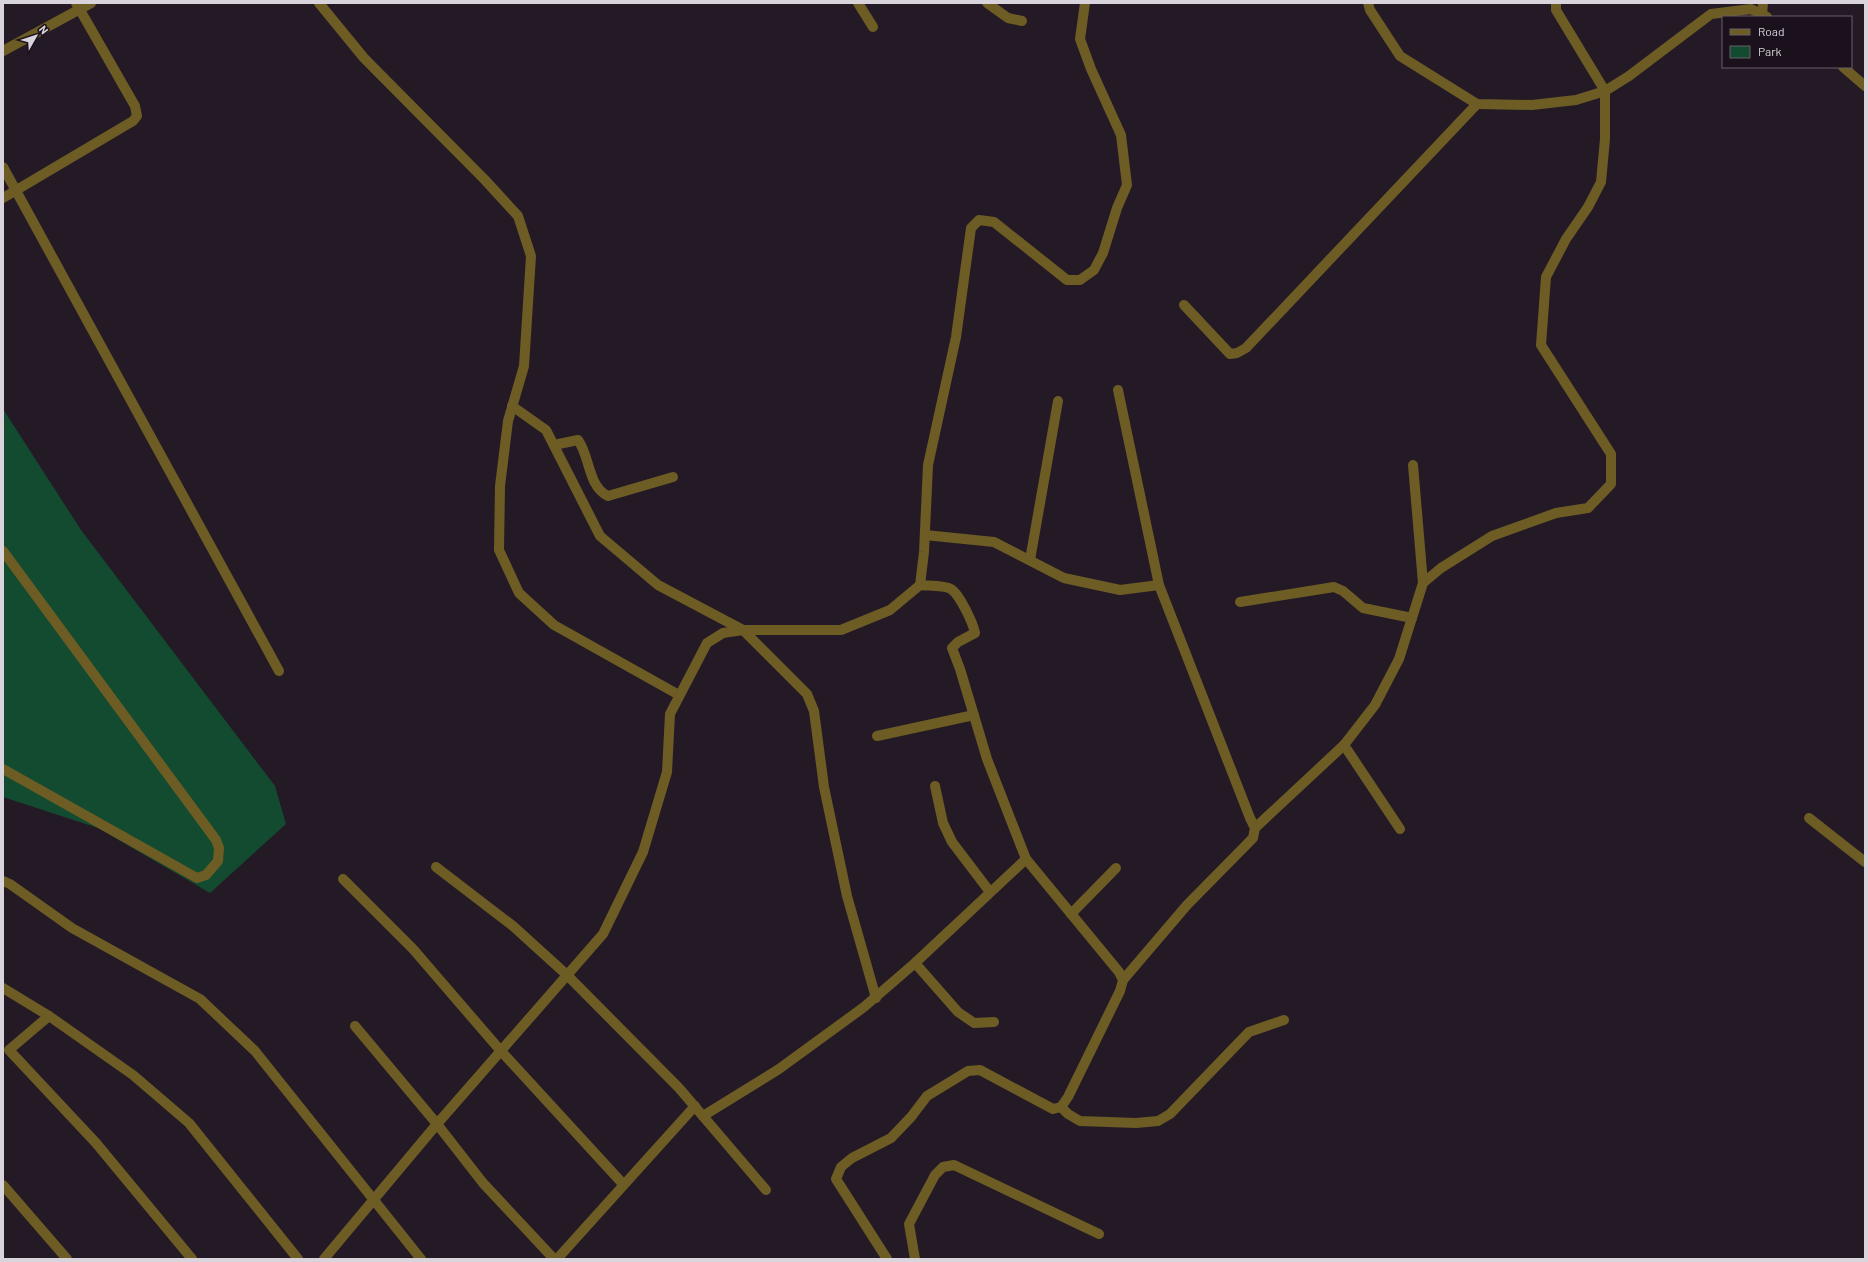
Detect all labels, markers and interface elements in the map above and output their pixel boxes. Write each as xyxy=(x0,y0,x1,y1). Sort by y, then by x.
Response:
north arrow xyxy=(16,16,56,56)
legend xyxy=(1722,16,1852,68)
text: N xyxy=(37,22,52,36)
text: Road xyxy=(1758,24,1785,38)
text: Park xyxy=(1758,44,1782,58)

